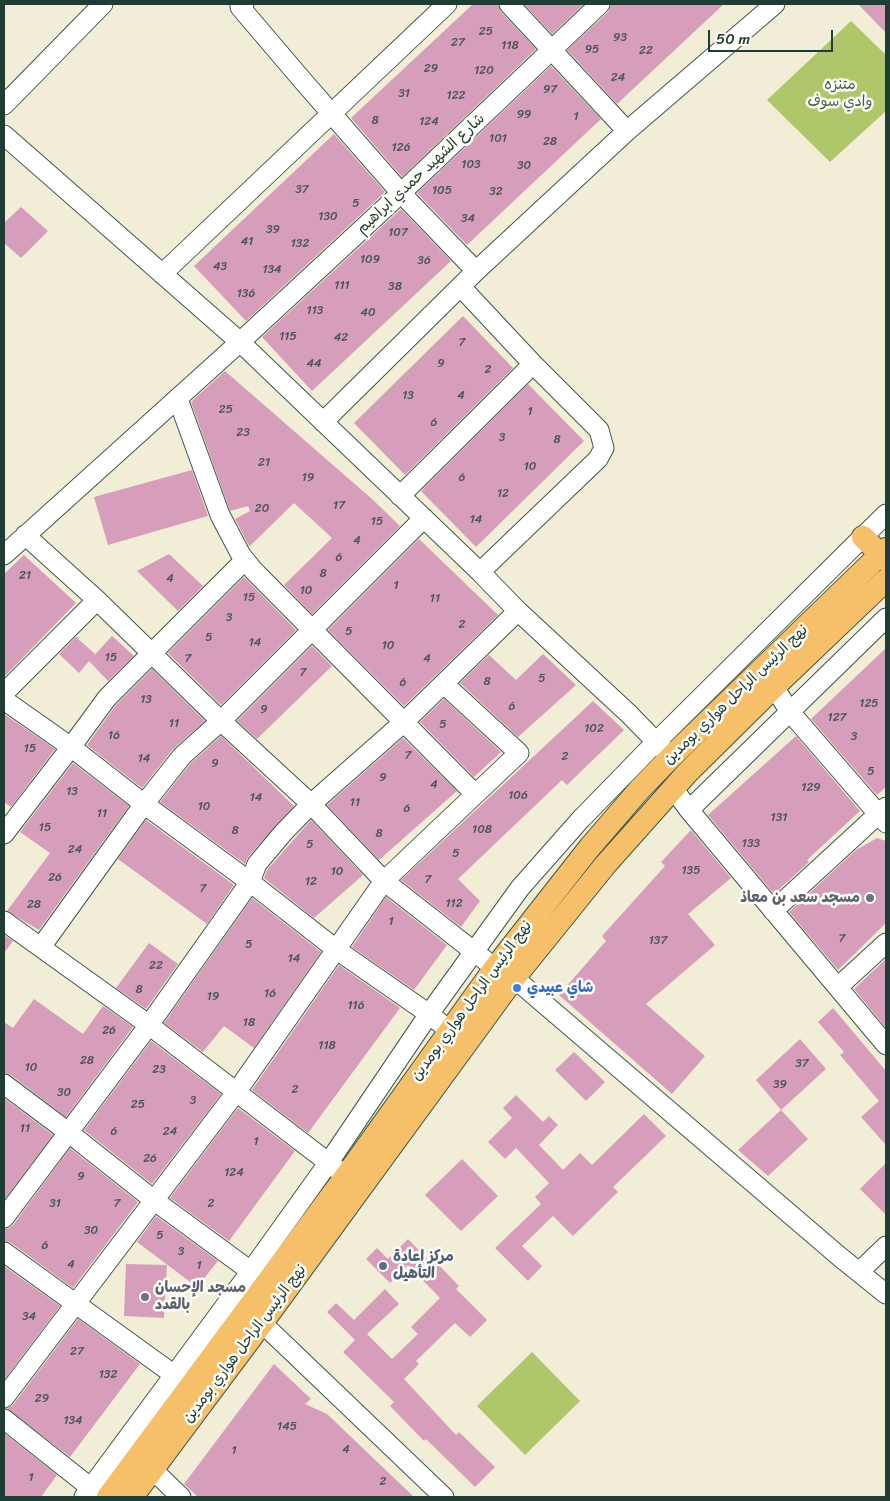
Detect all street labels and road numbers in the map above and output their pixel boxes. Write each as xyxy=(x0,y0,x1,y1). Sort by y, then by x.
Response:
street label: شارع الشهيد حمدي ابراهيم xyxy=(353,110,489,238)
street label: نهج الرئيس الراحل هواري بومدين xyxy=(660,621,812,769)
street label: نهج الرئيس الراحل هواري بومدين xyxy=(408,917,536,1085)
street label: نهج الرئيس الراحل هواري بومدين xyxy=(180,1261,310,1427)

